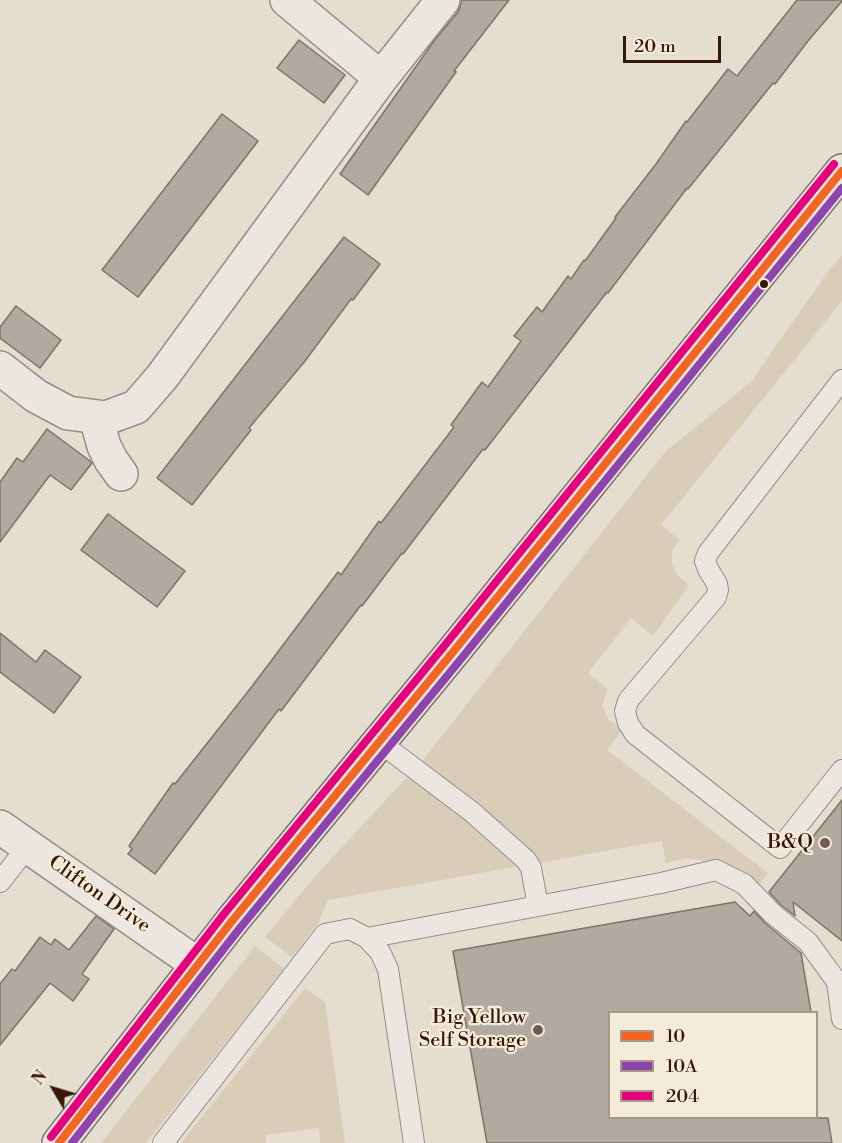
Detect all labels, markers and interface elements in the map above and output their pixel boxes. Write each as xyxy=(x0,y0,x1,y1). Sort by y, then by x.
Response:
scale bar xyxy=(626,24,724,62)
text: 20 m xyxy=(634,35,676,58)
unlabelled marker xyxy=(758,278,770,290)
place label: B&Q xyxy=(767,831,813,855)
marker: B&Q xyxy=(818,836,832,850)
street label: Clifton Drive xyxy=(43,851,155,939)
place label: Big Yellow Self Storage xyxy=(419,1006,526,1053)
legend xyxy=(608,1011,818,1119)
marker: Big Yellow Self Storage xyxy=(531,1023,545,1037)
text: 10 xyxy=(666,1025,685,1048)
text: 10A xyxy=(666,1055,697,1078)
north arrow xyxy=(24,1059,84,1119)
text: N xyxy=(28,1067,52,1089)
text: 204 xyxy=(666,1085,699,1108)

